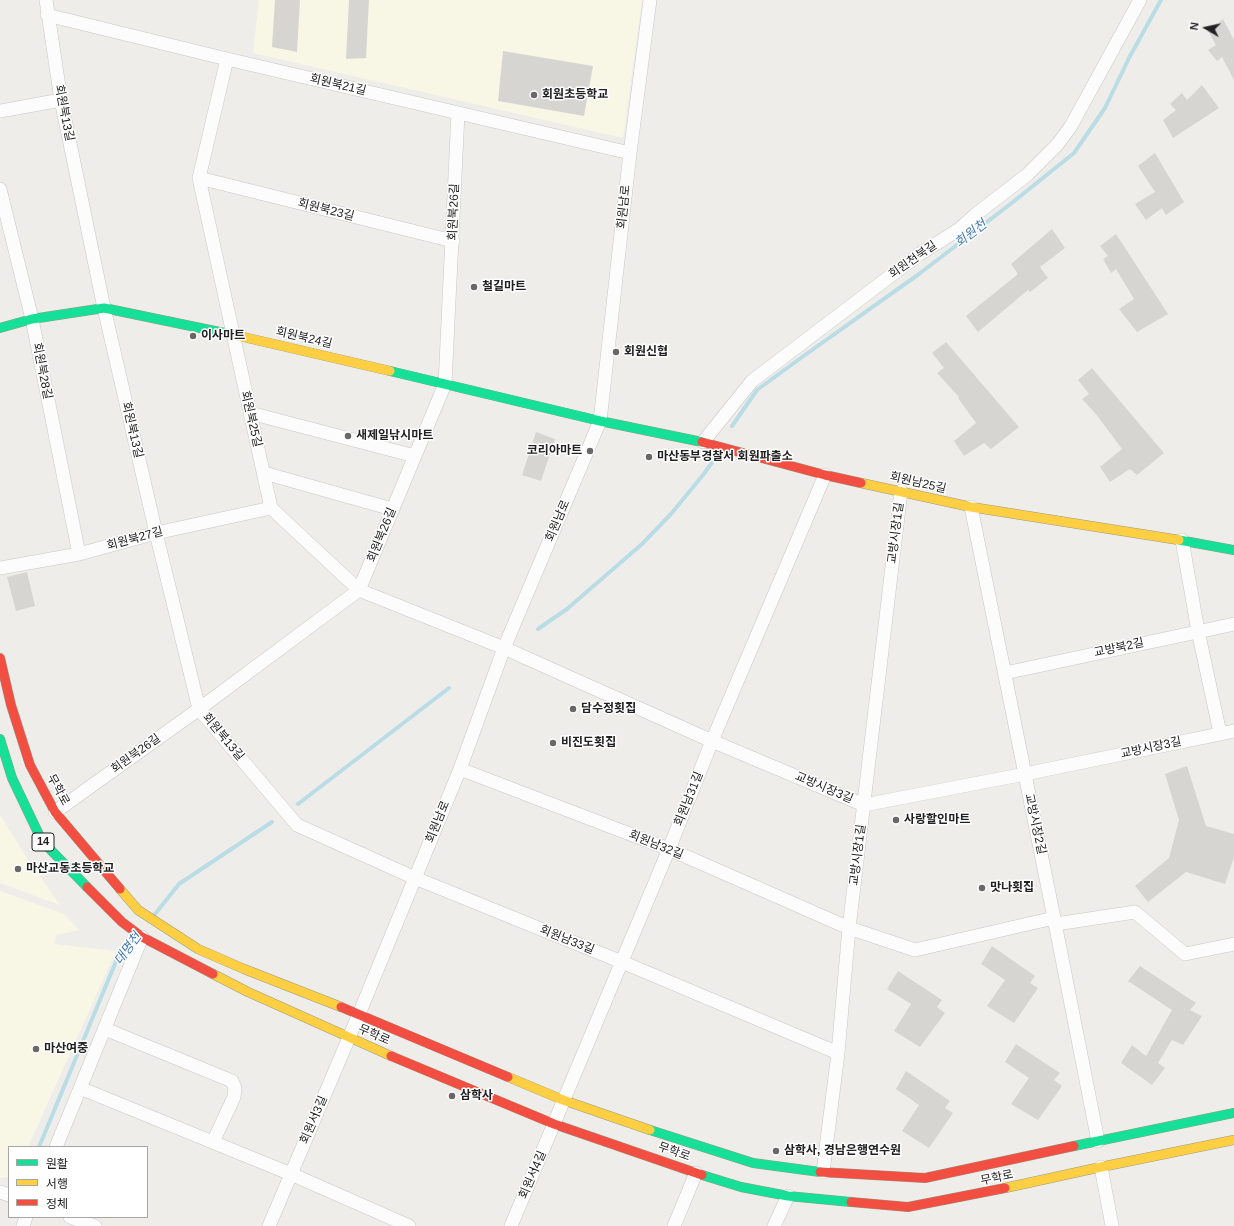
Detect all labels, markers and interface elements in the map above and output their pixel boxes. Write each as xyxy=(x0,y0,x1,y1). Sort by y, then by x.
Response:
north arrow xyxy=(1186,8,1226,48)
text: N xyxy=(1188,21,1201,31)
street label: 회원북21길 xyxy=(308,72,368,98)
street label: 회원북13길 xyxy=(51,83,77,143)
place label: 회원초등학교 xyxy=(542,88,608,102)
marker: 회원초등학교 xyxy=(529,90,539,100)
street label: 회원북26길 xyxy=(446,183,462,241)
street label: 회원남로 xyxy=(615,184,633,230)
street label: 회원북23길 xyxy=(296,196,356,224)
water label: 회원천 xyxy=(952,217,990,251)
street label: 회원천북길 xyxy=(886,238,940,282)
place label: 철길마트 xyxy=(482,280,526,294)
marker: 철길마트 xyxy=(469,282,479,292)
street label: 회원북24길 xyxy=(274,325,334,351)
place label: 이사마트 xyxy=(201,329,245,343)
marker: 이사마트 xyxy=(188,331,198,341)
street label: 회원북28길 xyxy=(29,341,55,401)
place label: 회원신협 xyxy=(624,345,668,359)
marker: 회원신협 xyxy=(611,347,621,357)
street label: 회원북25길 xyxy=(238,389,264,449)
street label: 회원북13길 xyxy=(119,400,145,460)
place label: 새제일낚시마트 xyxy=(356,429,433,443)
marker: 새제일낚시마트 xyxy=(343,431,353,441)
place label: 코리아마트 xyxy=(527,444,582,458)
marker: 코리아마트 xyxy=(585,446,595,456)
place label: 마산동부경찰서 회원파출소 xyxy=(657,450,793,464)
marker: 마산동부경찰서 회원파출소 xyxy=(644,452,654,462)
street label: 회원남25길 xyxy=(888,470,948,496)
street label: 회원남로 xyxy=(543,498,573,544)
street label: 교방시장1길 xyxy=(885,501,907,565)
street label: 회원북26길 xyxy=(365,506,399,564)
street label: 회원북27길 xyxy=(105,525,165,553)
street label: 교방북2길 xyxy=(1093,636,1145,660)
place label: 담수정횟집 xyxy=(581,702,636,716)
marker: 담수정횟집 xyxy=(568,704,578,714)
street label: 회원북13길 xyxy=(199,710,247,764)
street label: 회원북26길 xyxy=(109,731,163,777)
street label: 교방시장3길 xyxy=(1119,735,1183,761)
place label: 비진도횟집 xyxy=(561,736,616,750)
marker: 비진도횟집 xyxy=(548,738,558,748)
street label: 교방시장3길 xyxy=(793,769,855,807)
street label: 회원남31길 xyxy=(672,770,706,828)
street label: 무학로 xyxy=(44,772,72,808)
street label: 교방시장2길 xyxy=(1022,792,1048,856)
street label: 회원남로 xyxy=(423,799,453,845)
place label: 사랑할인마트 xyxy=(904,813,970,827)
marker: 사랑할인마트 xyxy=(891,815,901,825)
street label: 교방시장1길 xyxy=(847,823,869,887)
street label: 회원남32길 xyxy=(627,828,685,862)
road number: 14 xyxy=(32,833,54,851)
place label: 마산교동초등학교 xyxy=(26,862,114,876)
marker: 마산교동초등학교 xyxy=(13,864,23,874)
place label: 맛나횟집 xyxy=(990,881,1034,895)
marker: 맛나횟집 xyxy=(977,883,987,893)
street label: 회원남33길 xyxy=(538,923,596,957)
water label: 대명천 xyxy=(111,930,145,968)
street label: 무학로 xyxy=(356,1022,392,1048)
place label: 마산여중 xyxy=(44,1042,88,1056)
marker: 마산여중 xyxy=(31,1044,41,1054)
place label: 삼학사 xyxy=(460,1089,493,1103)
marker: 삼학사 xyxy=(447,1091,457,1101)
street label: 회원서3길 xyxy=(297,1094,331,1146)
street label: 무학로 xyxy=(656,1140,692,1164)
place label: 삼학사, 경남은행연수원 xyxy=(784,1144,901,1158)
legend xyxy=(8,1146,148,1218)
marker: 삼학사, 경남은행연수원 xyxy=(771,1146,781,1156)
street label: 회원서4길 xyxy=(516,1149,550,1201)
text: 원활 xyxy=(46,1157,68,1171)
street label: 무학로 xyxy=(979,1168,1015,1188)
text: 서행 xyxy=(46,1177,68,1191)
text: 정체 xyxy=(46,1197,68,1211)

